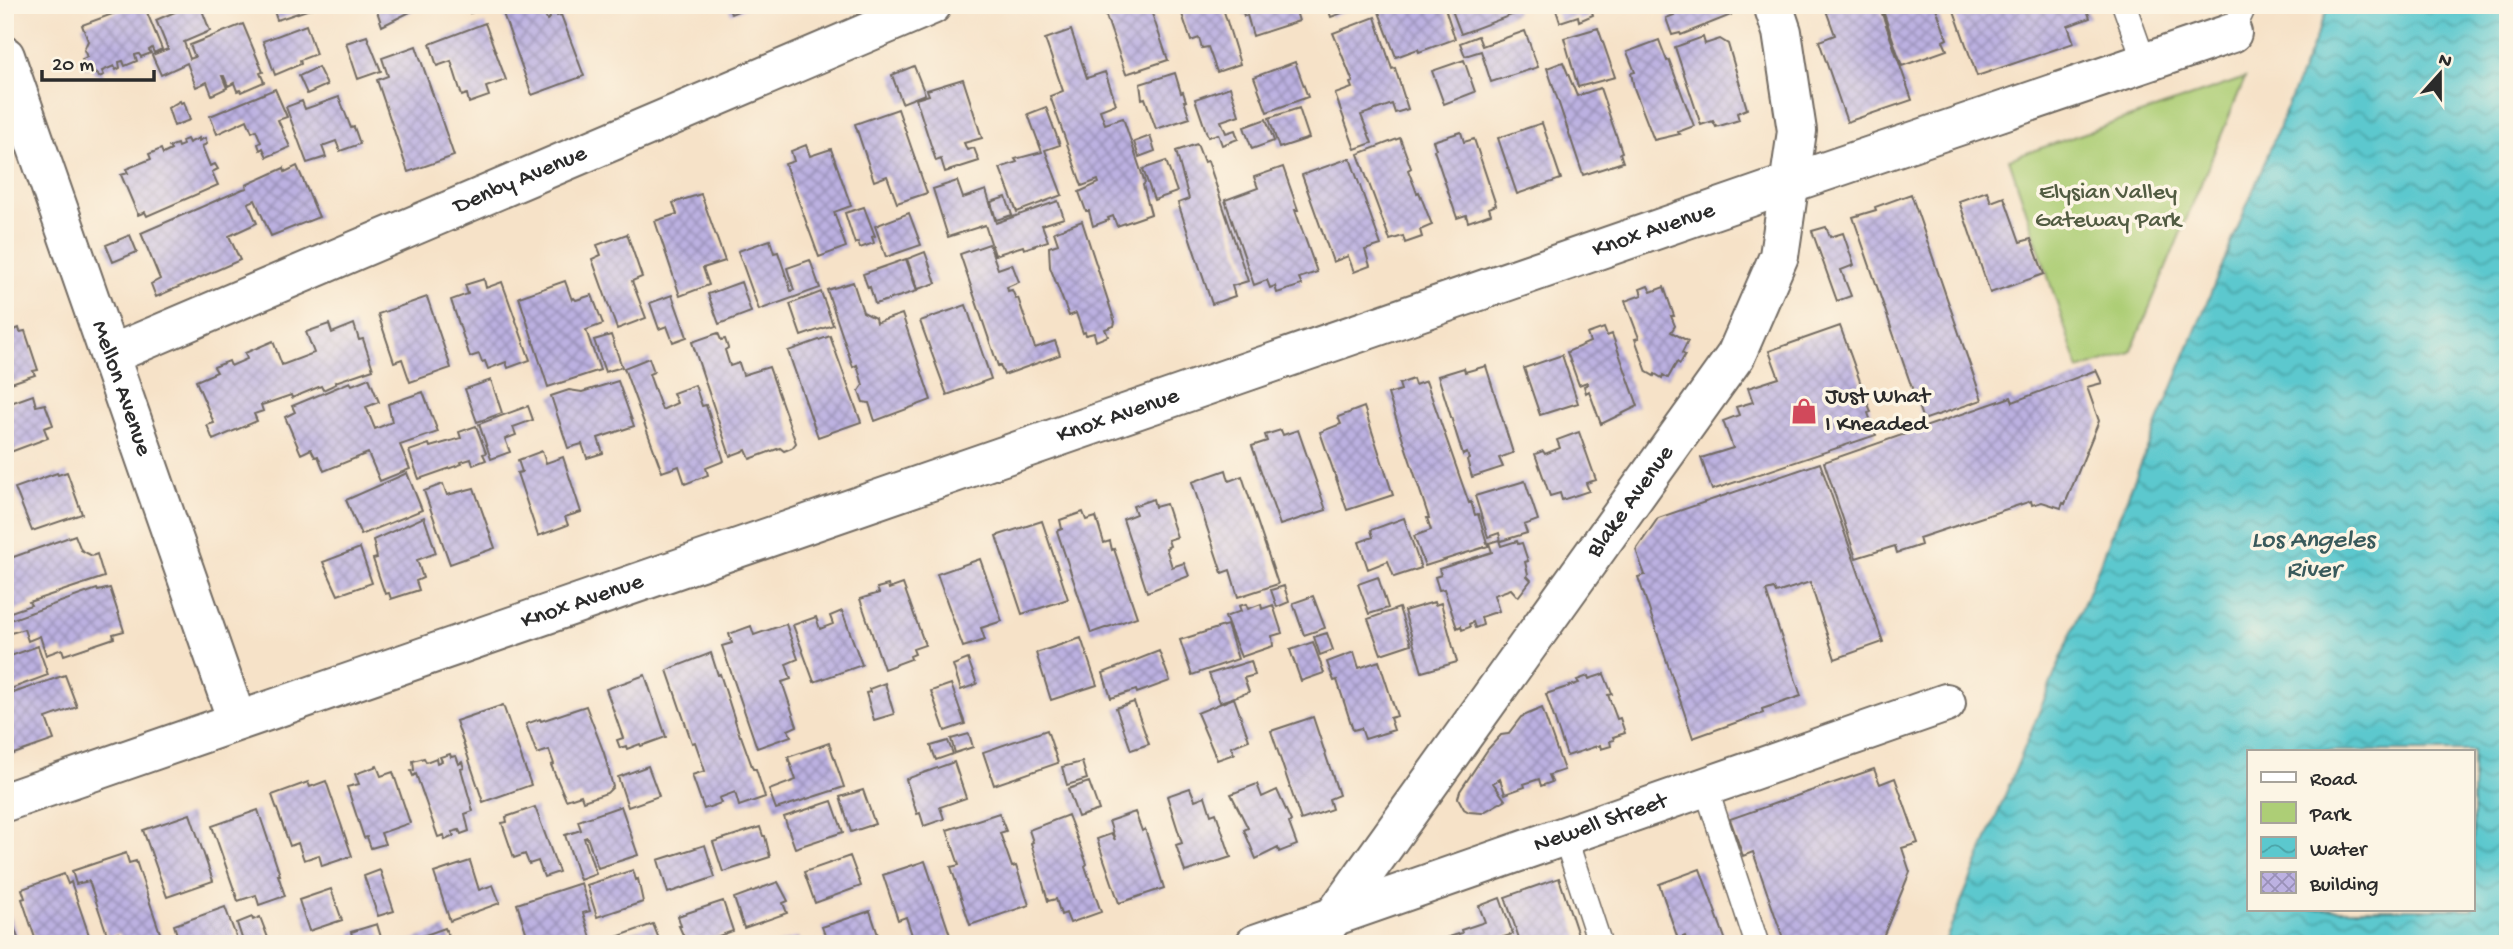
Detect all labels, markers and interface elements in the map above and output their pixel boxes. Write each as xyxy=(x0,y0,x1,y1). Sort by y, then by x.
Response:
scale bar xyxy=(42,38,154,82)
north arrow xyxy=(2404,38,2474,108)
text: N xyxy=(2435,48,2455,74)
text: 20 m xyxy=(52,54,94,79)
street label: Denby Avenue xyxy=(448,139,592,222)
park label: Elysian Valley Gateway Park xyxy=(2035,179,2183,236)
street label: Knox Avenue xyxy=(1589,196,1719,265)
street label: Mellon Avenue xyxy=(84,317,158,460)
street label: Knox Avenue xyxy=(1053,381,1184,451)
place label: Just What I Kneaded xyxy=(1825,383,1932,440)
shop icon: Just What I Kneaded xyxy=(1789,396,1819,426)
street label: Blake Avenue xyxy=(1580,439,1681,565)
water label: Los Angeles River xyxy=(2251,526,2377,587)
street label: Knox Avenue xyxy=(517,567,648,637)
legend xyxy=(2247,750,2474,911)
text: Road xyxy=(2310,769,2358,794)
street label: Newell Street xyxy=(1530,786,1673,860)
text: Park xyxy=(2309,804,2353,829)
text: Water xyxy=(2310,839,2368,864)
text: Building xyxy=(2309,874,2379,899)

